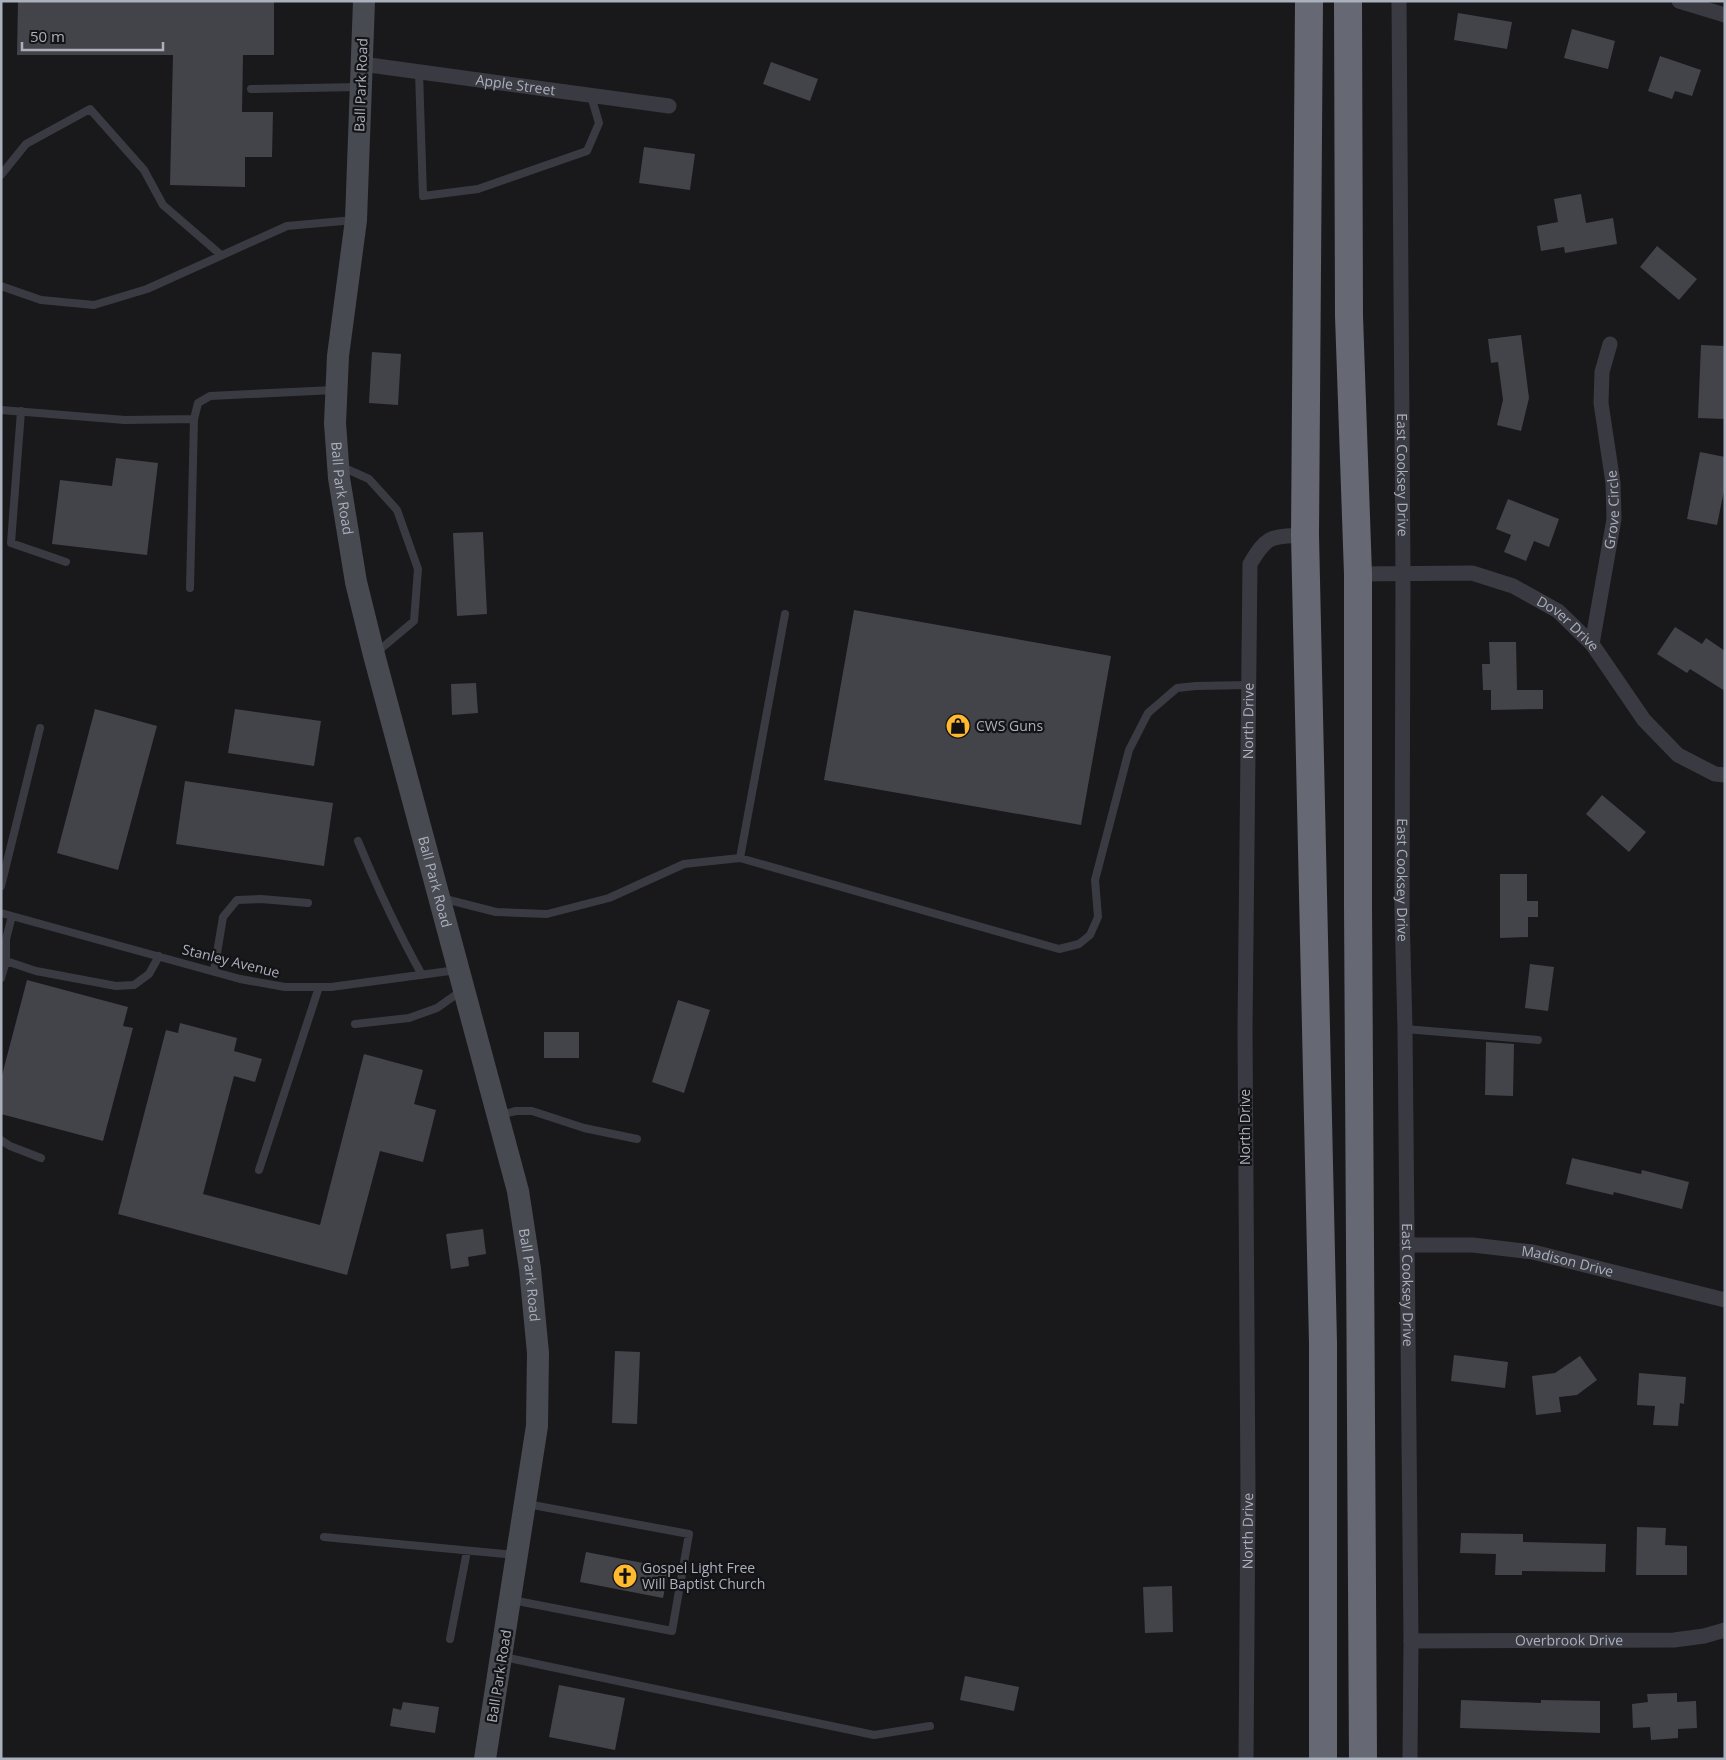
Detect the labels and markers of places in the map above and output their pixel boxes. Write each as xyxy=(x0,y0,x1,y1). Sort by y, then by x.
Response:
shop icon: CWS Guns xyxy=(945,713,971,739)
place label: CWS Guns xyxy=(976,716,1043,735)
place label: Gospel Light Free Will Baptist Church xyxy=(642,1558,765,1593)
church icon: Gospel Light Free Will Baptist Church xyxy=(612,1563,638,1589)

